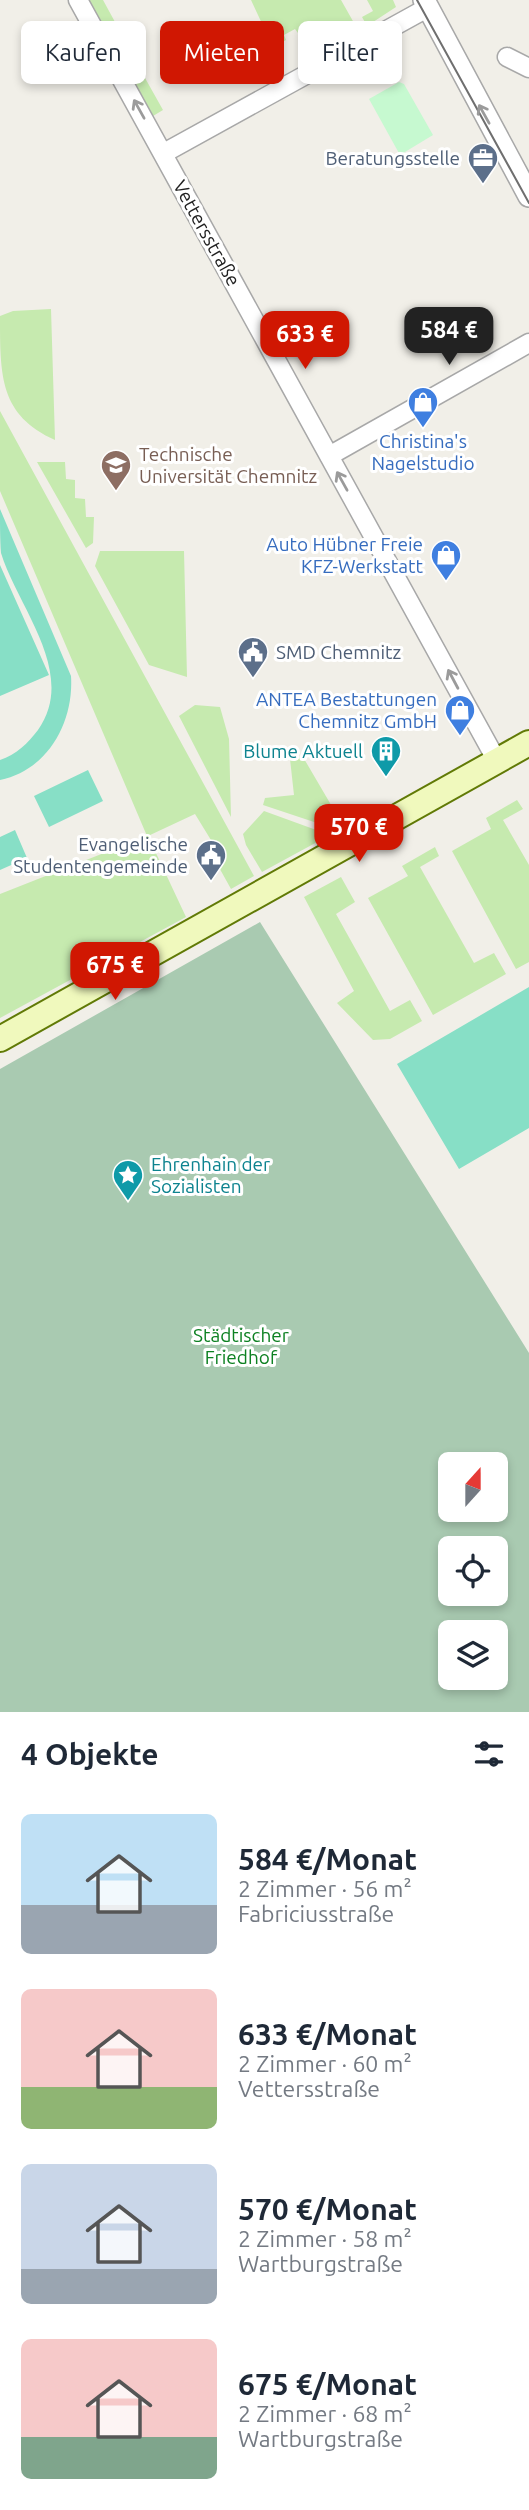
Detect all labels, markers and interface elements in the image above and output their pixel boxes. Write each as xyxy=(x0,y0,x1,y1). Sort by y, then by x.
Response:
chip: Kaufen xyxy=(21,21,146,84)
chip: Mieten xyxy=(160,21,284,84)
chip: Filter xyxy=(298,21,402,84)
one-way arrow xyxy=(132,100,146,120)
one-way arrow xyxy=(477,105,491,125)
office icon: Beratungsstelle xyxy=(466,141,500,185)
place label: Beratungsstelle xyxy=(326,147,460,169)
street label: Vettersstraße xyxy=(169,176,245,290)
pin: 584 € xyxy=(400,308,498,367)
pin: 633 € xyxy=(256,312,354,371)
text: 584 € xyxy=(420,317,478,342)
text: 633 € xyxy=(276,321,334,346)
shop icon: Christina's Nagelstudio xyxy=(406,385,440,429)
place label: Christina's Nagelstudio xyxy=(371,430,475,474)
place label: Technische Universität Chemnitz xyxy=(139,443,318,487)
school or university icon: Technische Universität Chemnitz xyxy=(99,448,133,492)
one-way arrow xyxy=(335,471,349,491)
place label: Auto Hübner Freie KFZ-Werkstatt xyxy=(266,533,424,577)
shop icon: Auto Hübner Freie KFZ-Werkstatt xyxy=(429,538,463,582)
public building icon: SMD Chemnitz xyxy=(236,635,270,679)
place label: SMD Chemnitz xyxy=(276,641,402,663)
one-way arrow xyxy=(446,670,460,690)
place label: ANTEA Bestattungen Chemnitz GmbH xyxy=(256,688,437,732)
shop icon: ANTEA Bestattungen Chemnitz GmbH xyxy=(443,693,477,737)
building icon: Blume Aktuell xyxy=(369,734,403,778)
place label: Blume Aktuell xyxy=(243,740,363,762)
pin: 570 € xyxy=(310,804,408,864)
text: 570 € xyxy=(330,814,388,839)
place label: Evangelische Studentengemeinde xyxy=(13,833,188,877)
public building icon: Evangelische Studentengemeinde xyxy=(194,838,228,882)
pin: 675 € xyxy=(66,942,164,1002)
text: 675 € xyxy=(86,952,144,977)
place label: Ehrenhain der Sozialisten xyxy=(151,1153,270,1197)
place icon: Ehrenhain der Sozialisten xyxy=(111,1158,145,1202)
park label: Städtischer Friedhof xyxy=(193,1324,289,1368)
north arrow xyxy=(438,1452,508,1522)
map controls xyxy=(438,1452,508,1690)
button: locate xyxy=(438,1536,508,1606)
button: layers xyxy=(438,1620,508,1690)
icon: filters xyxy=(470,1735,508,1773)
text: 4 Objekte xyxy=(21,1737,159,1771)
icon: home xyxy=(77,1842,161,1926)
text: 584 €/Monat xyxy=(238,1842,417,1876)
text: 2 Zimmer · 56 m² xyxy=(238,1876,412,1901)
text: Fabriciusstraße xyxy=(238,1901,394,1926)
icon: home xyxy=(77,2017,161,2101)
text: 633 €/Monat xyxy=(238,2017,417,2051)
text: 2 Zimmer · 60 m² xyxy=(238,2051,412,2076)
text: Vettersstraße xyxy=(238,2076,380,2101)
icon: home xyxy=(77,2192,161,2276)
text: 570 €/Monat xyxy=(238,2192,417,2226)
text: 2 Zimmer · 58 m² xyxy=(238,2226,412,2251)
text: Wartburgstraße xyxy=(238,2251,403,2276)
icon: home xyxy=(77,2367,161,2451)
text: 675 €/Monat xyxy=(238,2367,417,2401)
text: 2 Zimmer · 68 m² xyxy=(238,2401,412,2426)
text: Wartburgstraße xyxy=(238,2426,403,2451)

